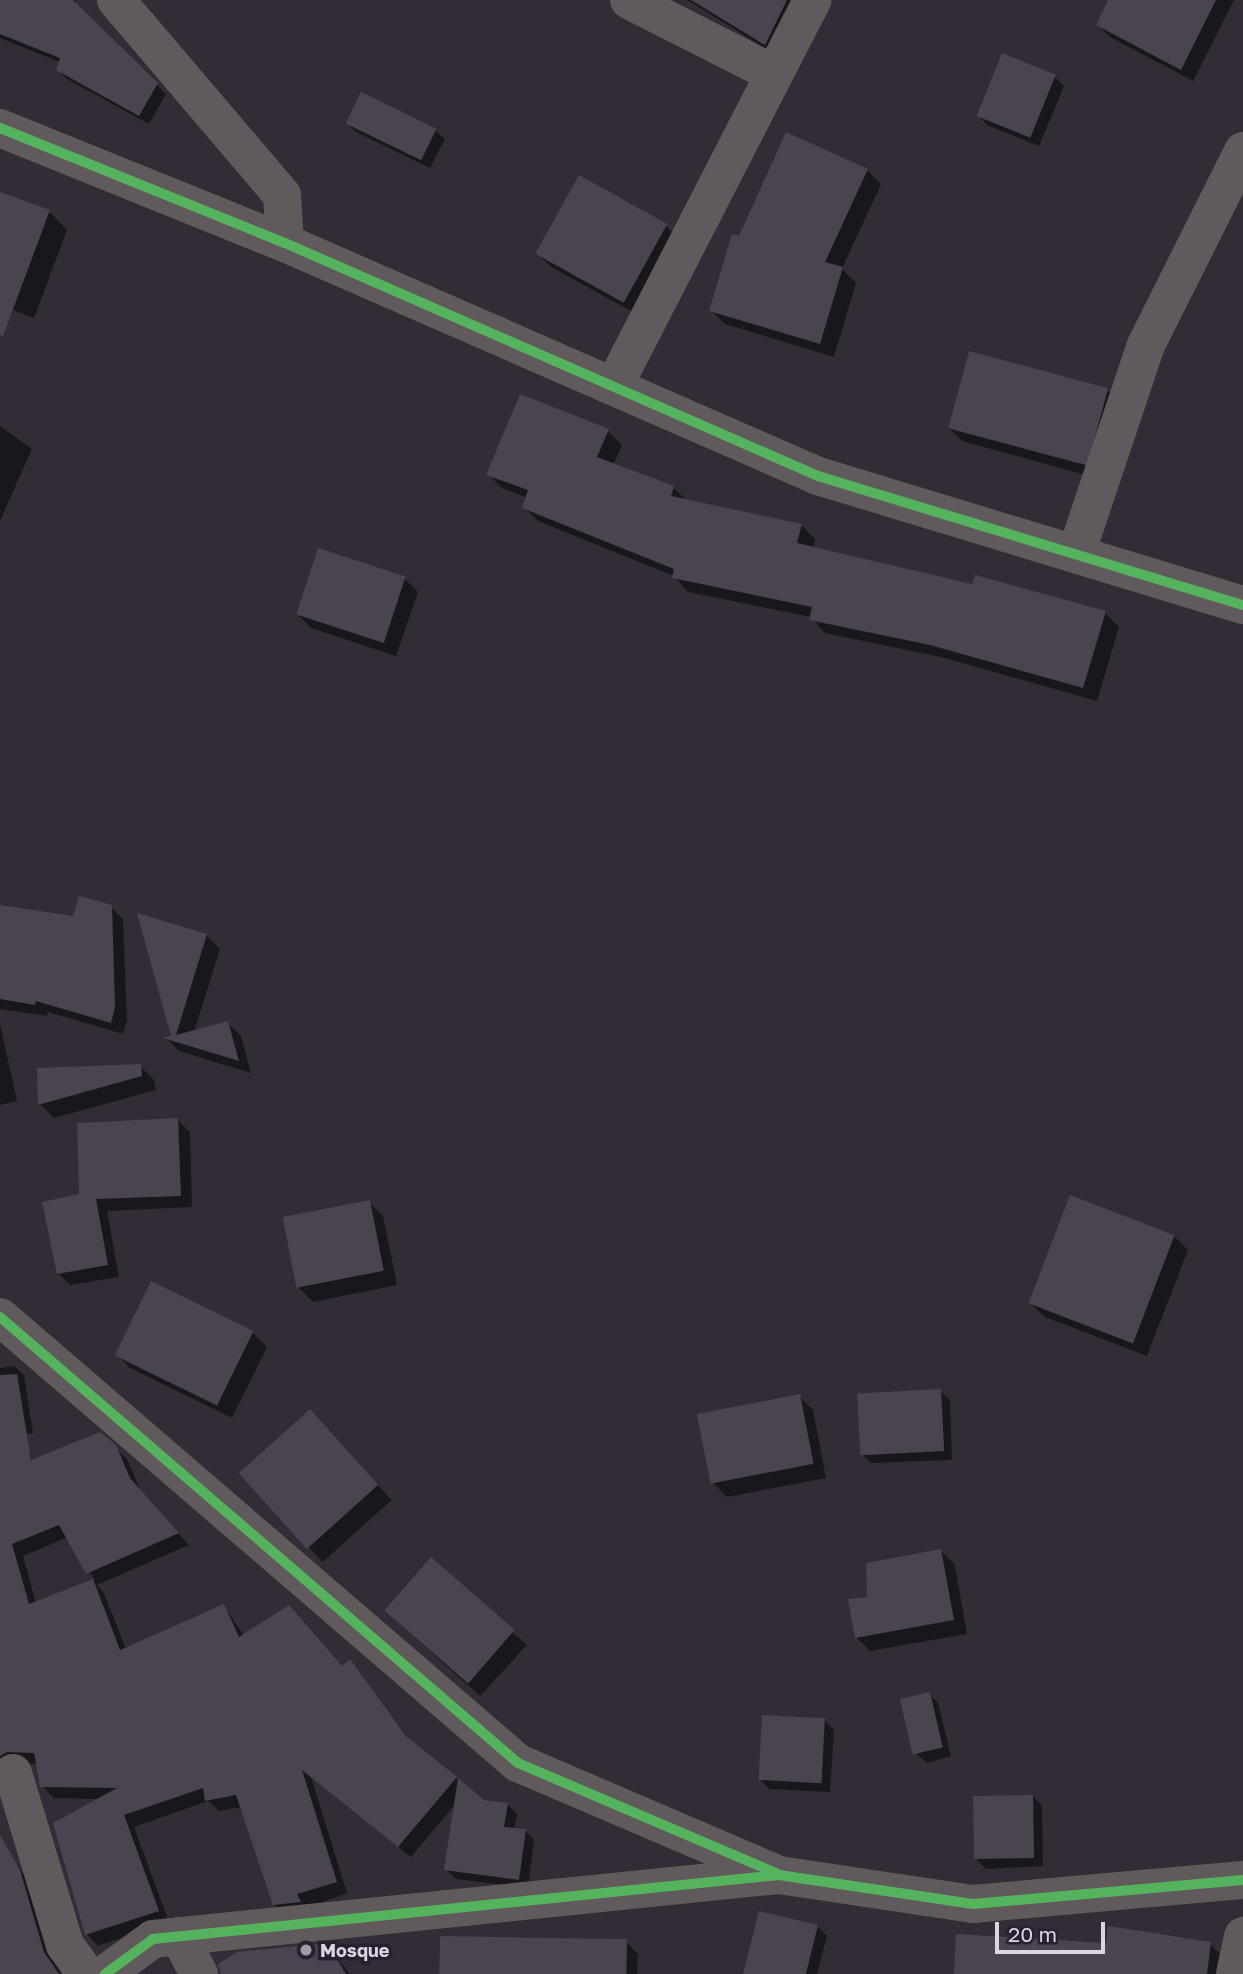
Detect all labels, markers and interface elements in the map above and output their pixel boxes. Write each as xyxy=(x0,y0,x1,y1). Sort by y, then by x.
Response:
scale bar xyxy=(998,1908,1108,1952)
text: 20 m xyxy=(1008,1921,1057,1947)
place label: Mosque xyxy=(320,1939,389,1961)
marker: Mosque xyxy=(298,1942,314,1958)

